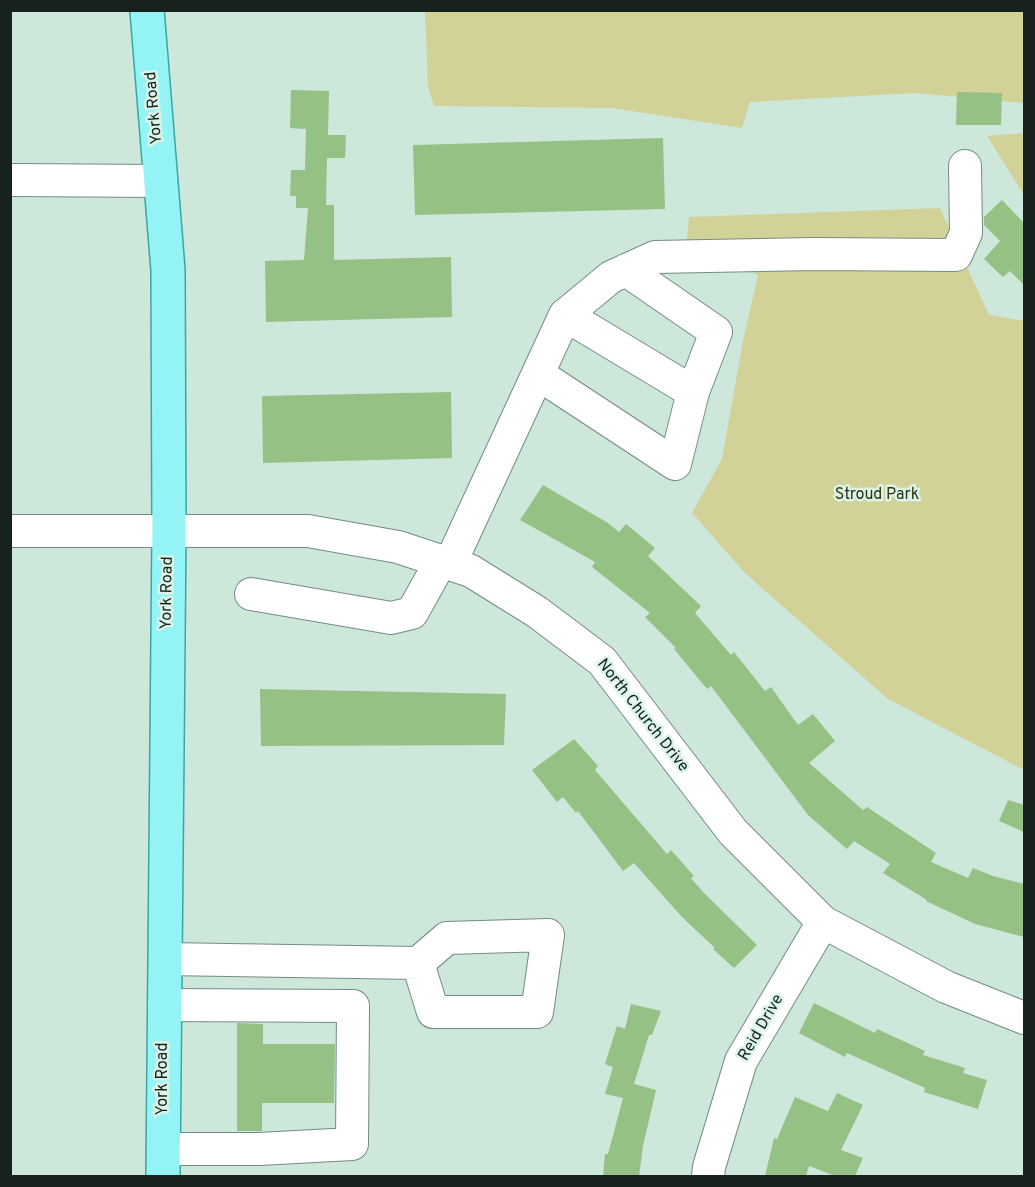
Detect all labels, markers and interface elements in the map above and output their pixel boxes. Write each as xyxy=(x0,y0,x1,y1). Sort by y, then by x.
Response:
street label: York Road xyxy=(142,71,168,145)
park label: Stroud Park xyxy=(835,486,919,506)
street label: York Road xyxy=(158,556,178,630)
street label: North Church Drive xyxy=(592,656,692,776)
street label: Reid Drive xyxy=(735,991,789,1065)
street label: York Road xyxy=(154,1042,174,1116)

